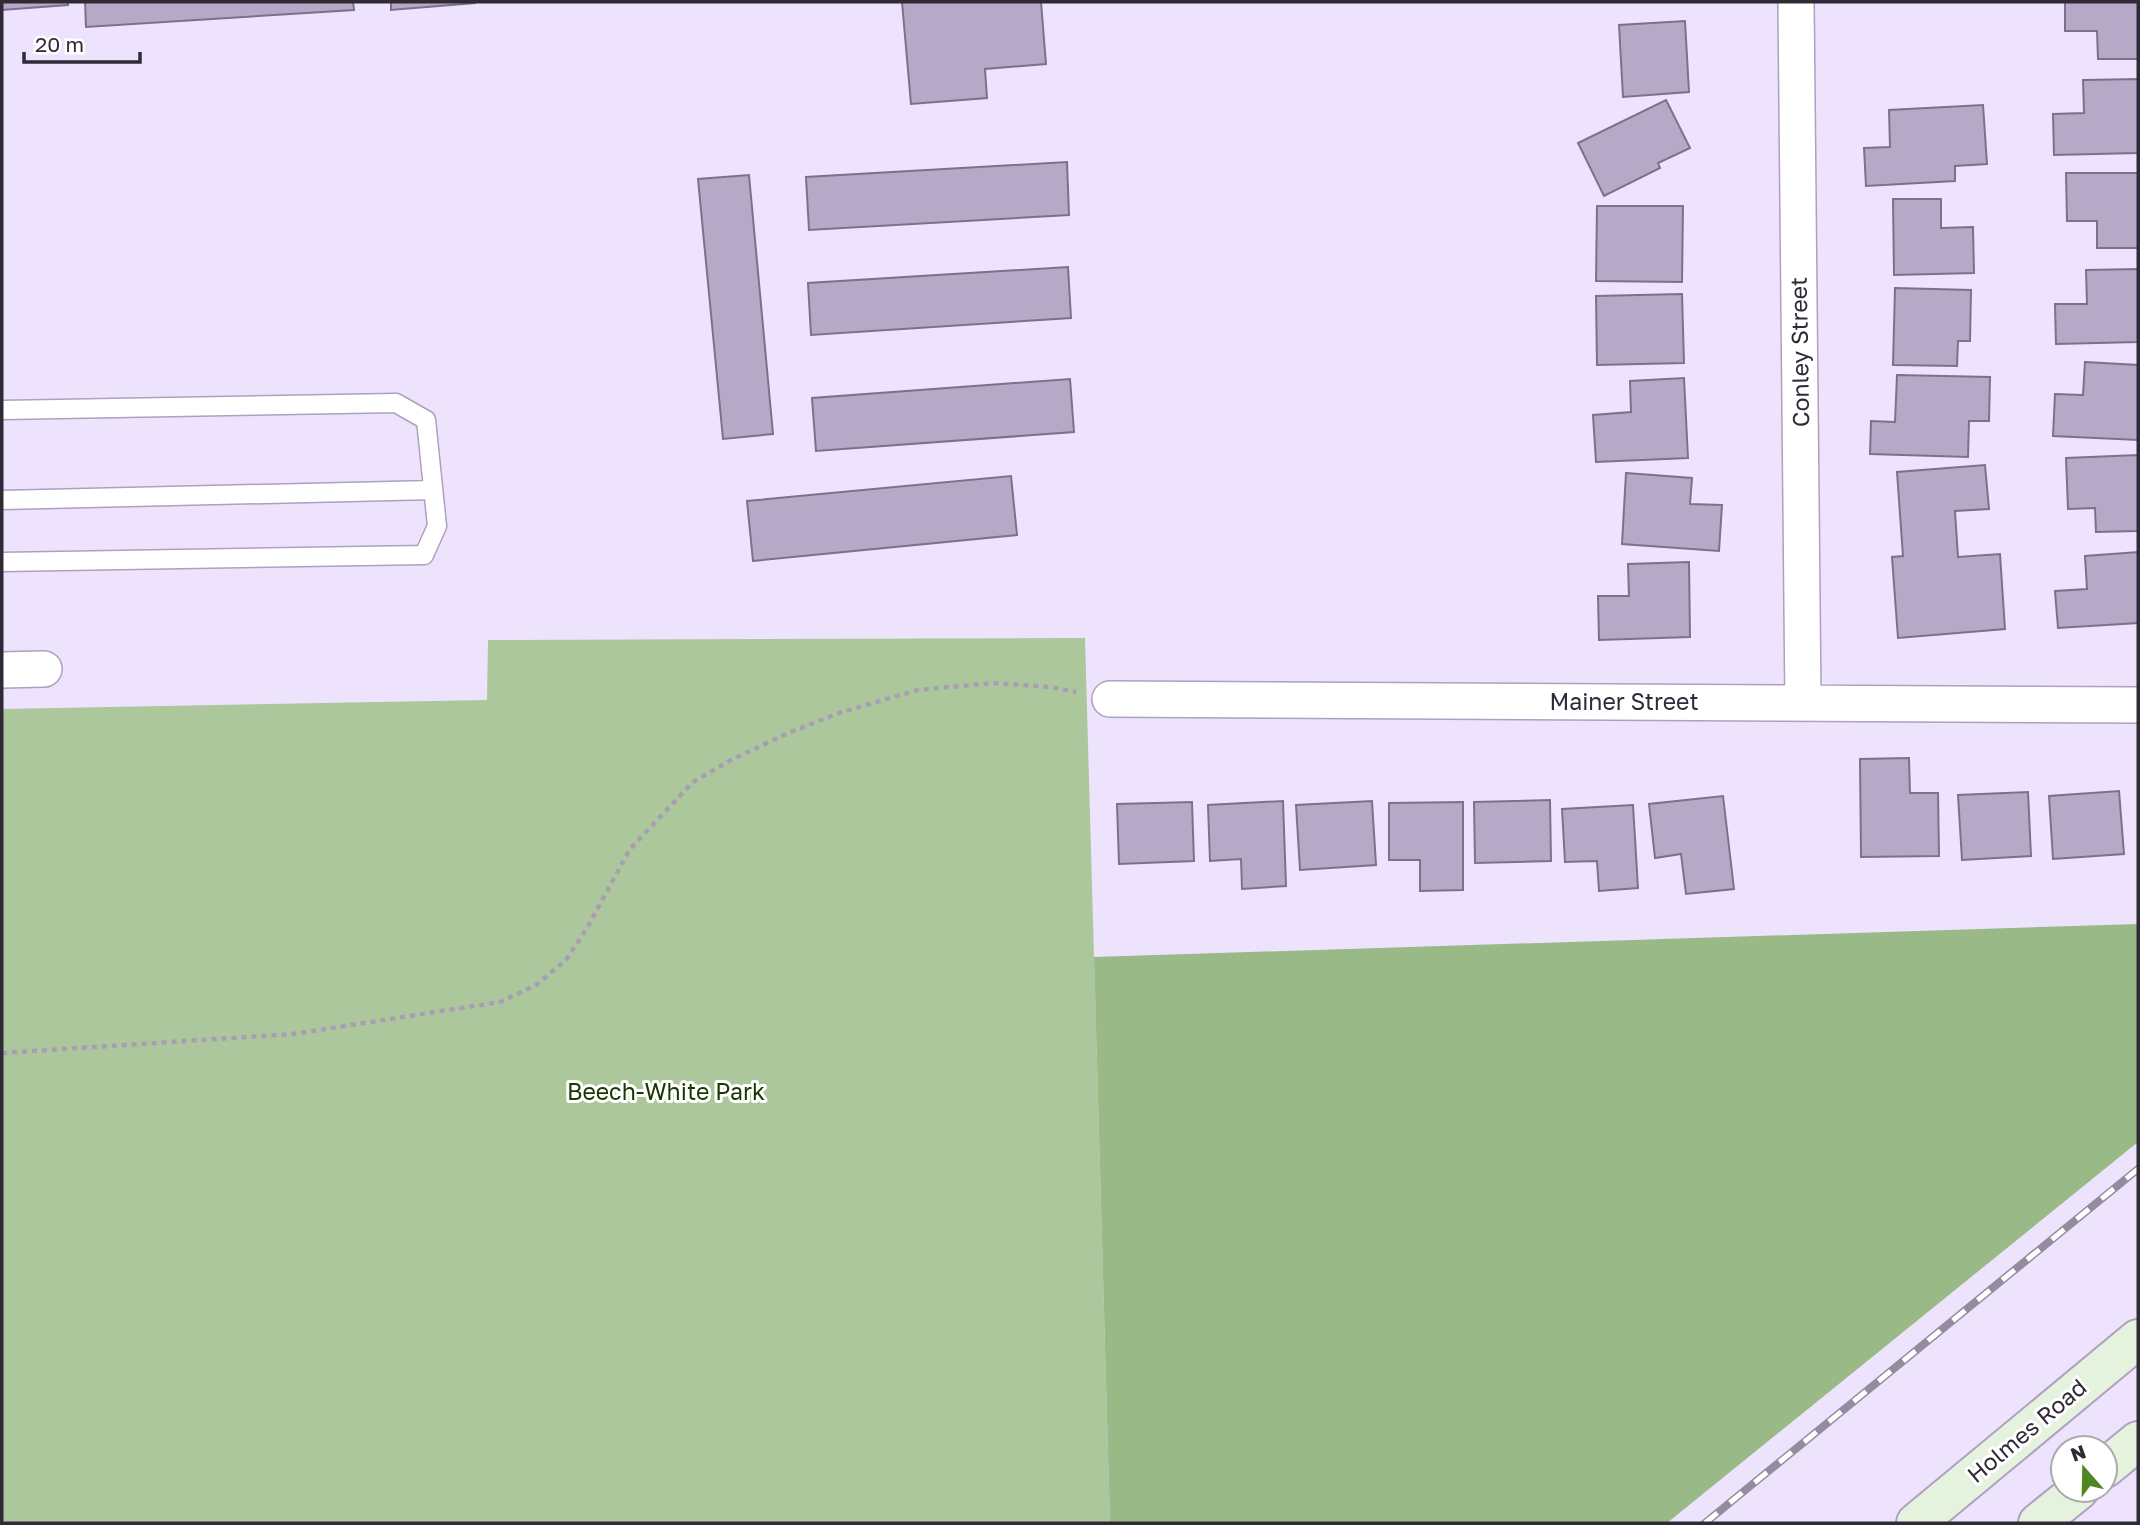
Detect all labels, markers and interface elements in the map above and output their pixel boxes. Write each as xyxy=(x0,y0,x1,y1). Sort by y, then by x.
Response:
scale bar xyxy=(24,21,140,65)
text: 20 m xyxy=(35,31,84,57)
street label: Conley Street xyxy=(1784,277,1814,427)
street label: Mainer Street xyxy=(1549,687,1699,715)
park label: Beech-White Park xyxy=(567,1077,765,1105)
street label: Holmes Road xyxy=(1961,1372,2092,1488)
north arrow xyxy=(2049,1434,2119,1504)
text: N xyxy=(2067,1439,2089,1466)

